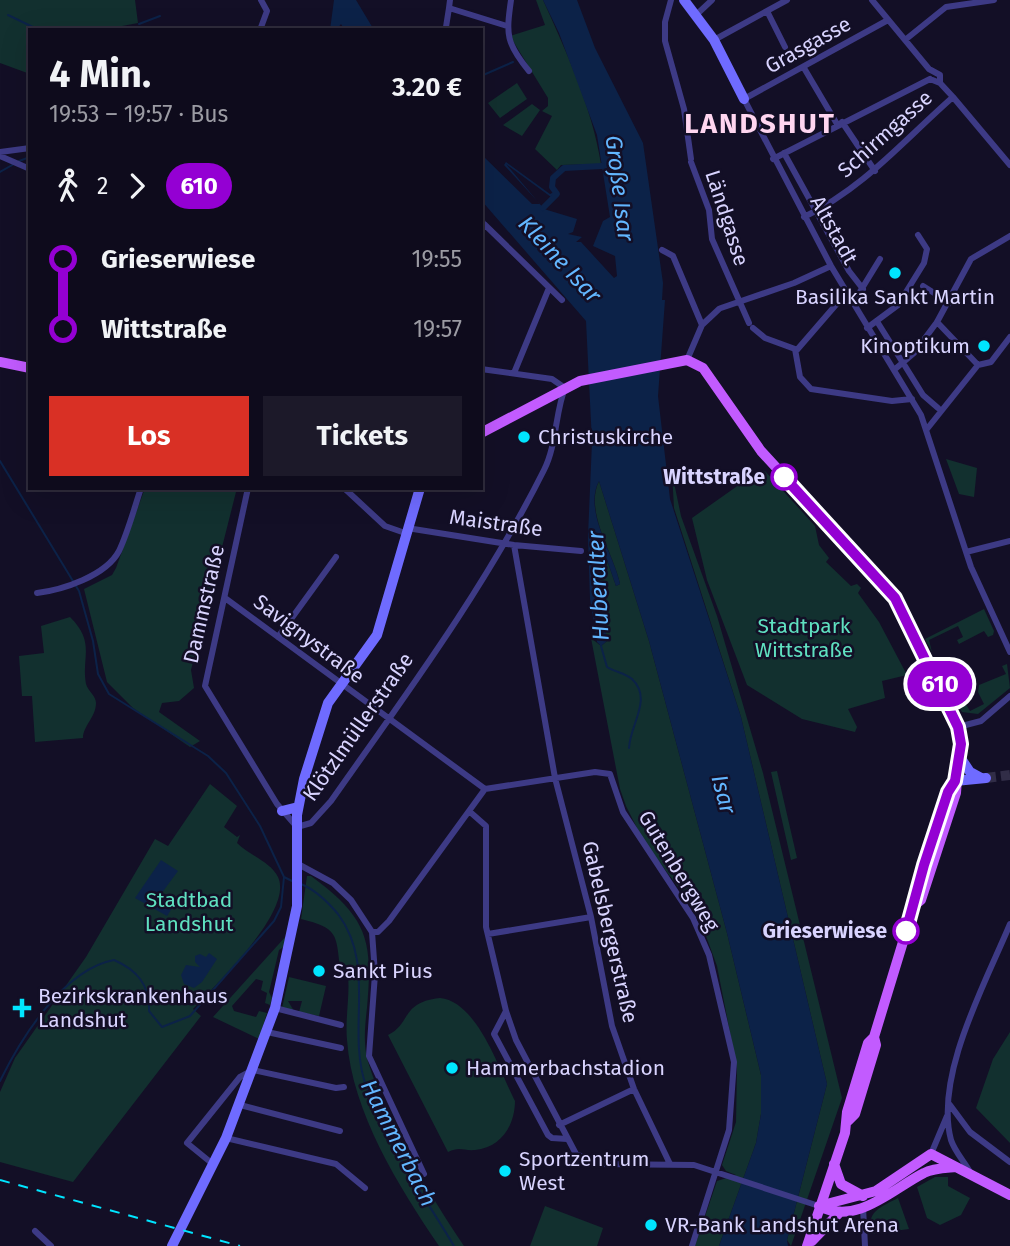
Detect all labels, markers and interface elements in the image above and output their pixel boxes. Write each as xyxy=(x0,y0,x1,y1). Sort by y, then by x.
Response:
street label: Grasgasse xyxy=(760,11,856,79)
text: 4 Min. xyxy=(49,51,151,97)
text: 3.20 € xyxy=(392,72,462,103)
street label: Schirmgasse xyxy=(832,85,938,183)
text: 19:53 – 19:57 · Bus xyxy=(49,100,228,128)
district label: LANDSHUT xyxy=(684,107,836,140)
water label: Große Isar xyxy=(600,134,641,244)
icon: walk xyxy=(49,167,87,205)
icon: forward xyxy=(118,167,156,205)
street label: Ländgasse xyxy=(699,167,755,269)
text: 2 xyxy=(97,172,108,200)
text: 610 xyxy=(180,172,218,200)
street label: Altstadt xyxy=(805,191,864,269)
water label: Kleine Isar xyxy=(513,210,608,309)
text: Grieserwiese xyxy=(101,244,255,275)
text: 19:55 xyxy=(411,245,462,273)
marker: Basilika Sankt Martin xyxy=(887,265,903,281)
place label: Basilika Sankt Martin xyxy=(795,284,995,310)
text: Wittstraße xyxy=(101,314,227,345)
text: 19:57 xyxy=(413,315,462,343)
place label: Kinoptikum xyxy=(860,333,970,359)
marker: Kinoptikum xyxy=(976,338,992,354)
button: Los xyxy=(49,396,249,476)
button: Tickets xyxy=(263,396,462,476)
place label: Christuskirche xyxy=(538,424,673,450)
marker: Christuskirche xyxy=(516,429,532,445)
place label: Wittstraße xyxy=(663,464,765,490)
marker: Wittstraße xyxy=(771,464,797,490)
street label: Maistraße xyxy=(448,504,544,542)
water label: Huberalter xyxy=(581,529,615,642)
street label: Dammstraße xyxy=(178,542,230,666)
street label: Savignystraße xyxy=(248,589,370,689)
park label: Stadtpark Wittstraße xyxy=(755,613,853,663)
street label: Klötzlmüllerstraße xyxy=(297,648,419,806)
line badge: 610 xyxy=(900,661,980,707)
text: 610 xyxy=(921,670,959,698)
water label: Isar xyxy=(705,771,743,818)
street label: Gutenbergweg xyxy=(633,806,725,936)
street label: Gabelsbergerstraße xyxy=(576,838,644,1026)
park label: Stadtbad Landshut xyxy=(145,887,234,937)
place label: Grieserwiese xyxy=(762,918,887,944)
marker: Grieserwiese xyxy=(893,918,919,944)
place label: Sankt Pius xyxy=(333,958,432,984)
marker: Sankt Pius xyxy=(311,963,327,979)
place label: Bezirkskrankenhaus Landshut xyxy=(38,983,228,1033)
marker: Bezirkskrankenhaus Landshut xyxy=(12,998,32,1018)
place label: Hammerbachstadion xyxy=(466,1055,665,1081)
marker: Hammerbachstadion xyxy=(444,1060,460,1076)
water label: Hammerbach xyxy=(355,1075,443,1211)
place label: Sportzentrum West xyxy=(519,1146,650,1196)
marker: Sportzentrum West xyxy=(497,1163,513,1179)
place label: VR-Bank Landshut Arena xyxy=(665,1212,899,1238)
marker: VR-Bank Landshut Arena xyxy=(643,1217,659,1233)

